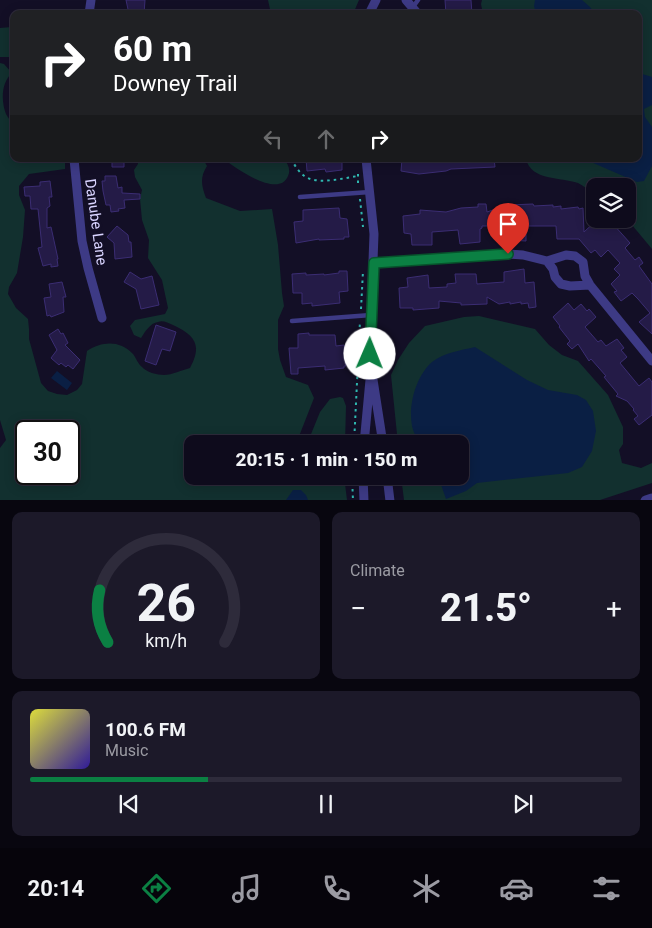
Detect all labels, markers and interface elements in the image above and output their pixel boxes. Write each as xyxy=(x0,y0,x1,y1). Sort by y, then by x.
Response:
text: 60 m xyxy=(113,29,192,70)
icon: right xyxy=(30,30,95,95)
text: Downey Trail xyxy=(113,71,238,96)
icon: left xyxy=(259,125,287,153)
icon: ahead xyxy=(312,125,340,153)
icon: right xyxy=(365,125,393,153)
street label: Danube Lane xyxy=(81,178,111,266)
map controls xyxy=(586,178,636,228)
button: layers xyxy=(586,178,636,228)
pin xyxy=(487,203,529,254)
icon: arrive xyxy=(494,210,522,238)
position arrow xyxy=(343,327,395,379)
speed limit sign: 30 xyxy=(15,420,80,485)
text: 20:15 · 1 min · 150 m xyxy=(235,448,418,471)
text: Climate xyxy=(350,561,405,580)
text: 26 xyxy=(136,573,196,634)
text: 21.5° xyxy=(440,586,532,630)
text: − xyxy=(350,592,366,625)
text: + xyxy=(606,592,622,625)
text: km/h xyxy=(145,630,187,651)
text: 100.6 FM xyxy=(105,718,186,741)
text: Music xyxy=(105,741,148,760)
icon: previous xyxy=(115,790,143,818)
icon: pause xyxy=(312,790,340,818)
icon: next xyxy=(509,790,537,818)
icon: directions xyxy=(139,871,174,906)
icon: music xyxy=(229,871,264,906)
icon: phone xyxy=(319,871,354,906)
icon: climate xyxy=(409,871,444,906)
icon: car xyxy=(499,871,534,906)
icon: filters xyxy=(589,871,624,906)
text: 20:14 xyxy=(28,876,84,901)

